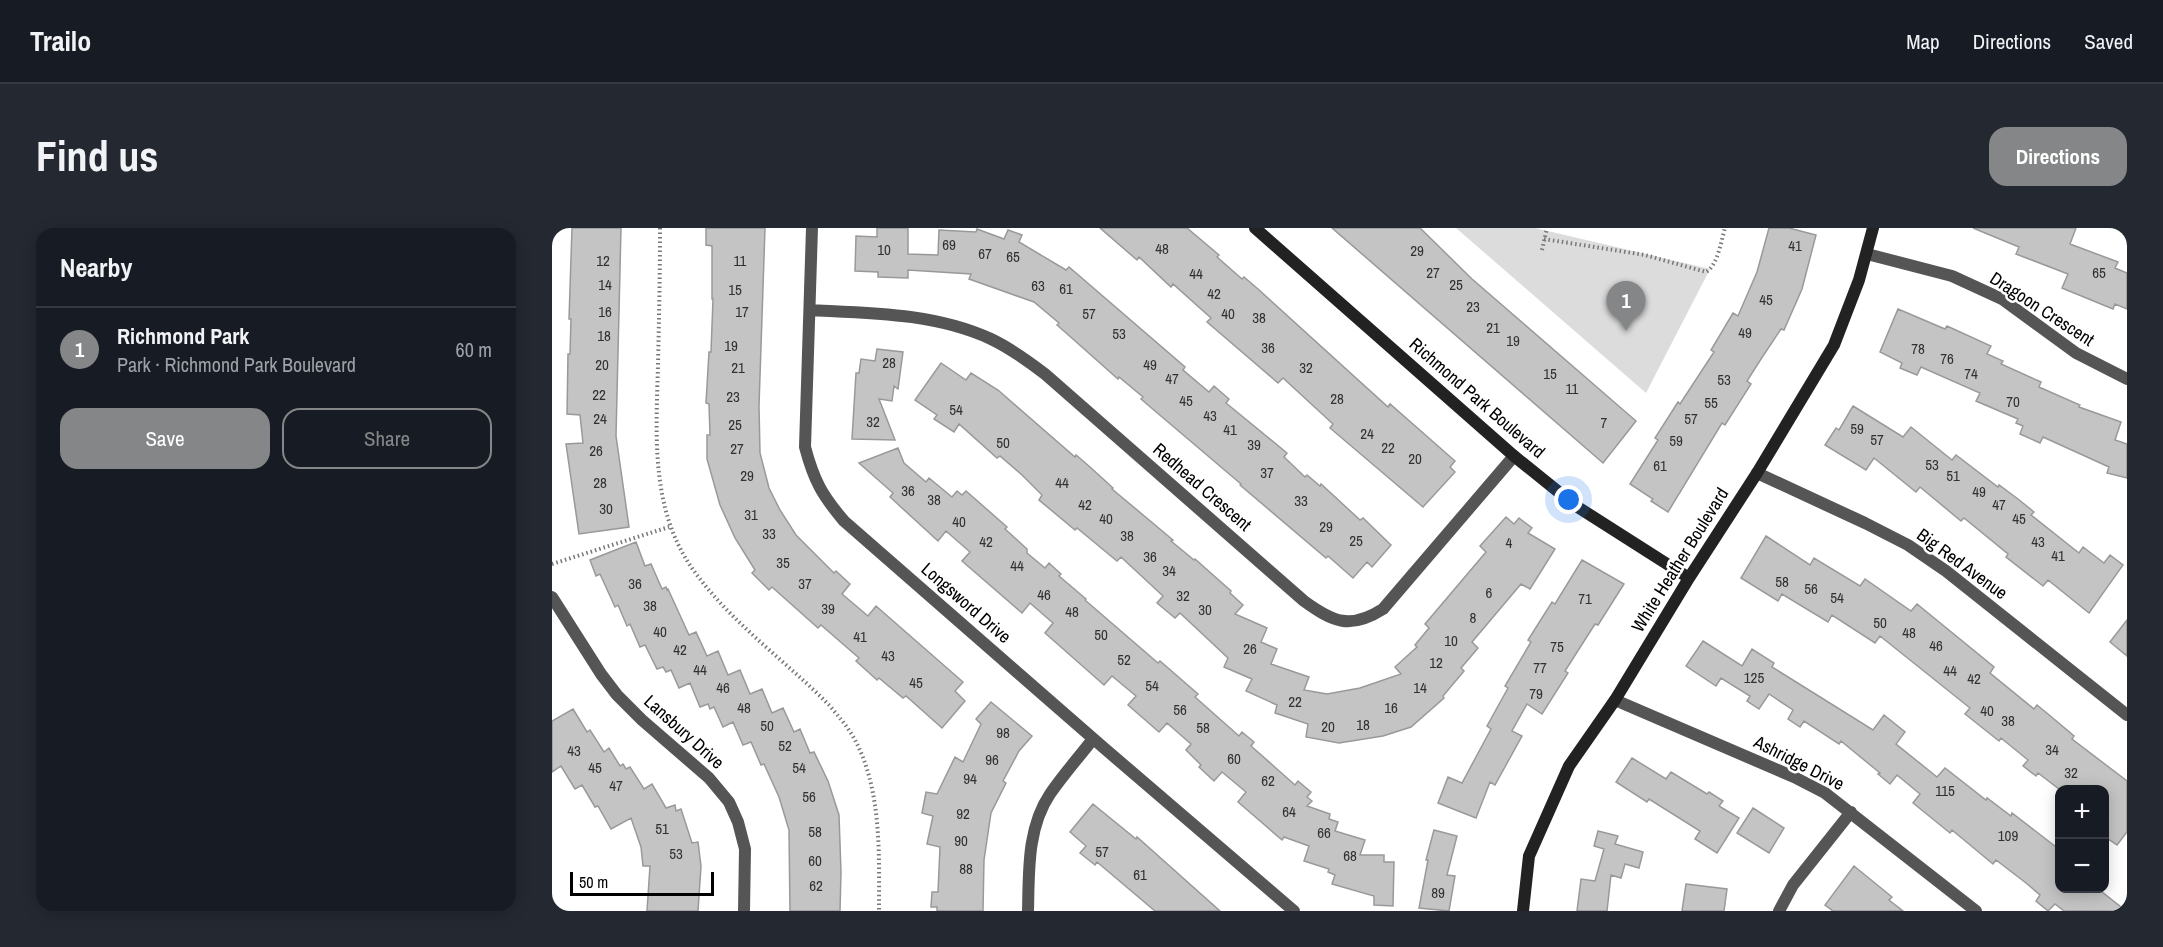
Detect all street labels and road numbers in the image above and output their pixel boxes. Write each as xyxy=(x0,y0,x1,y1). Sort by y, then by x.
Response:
street label: Dragoon Crescent xyxy=(1985,265,2099,352)
street label: Richmond Park Boulevard xyxy=(1404,332,1551,464)
street label: Redhead Crescent xyxy=(1148,437,1257,536)
street label: White Heather Boulevard xyxy=(1625,483,1734,637)
street label: Big Red Avenue xyxy=(1912,522,2013,605)
street label: Longsword Drive xyxy=(916,557,1017,649)
street label: Lansbury Drive xyxy=(639,689,730,774)
street label: Ashridge Drive xyxy=(1749,729,1849,796)

